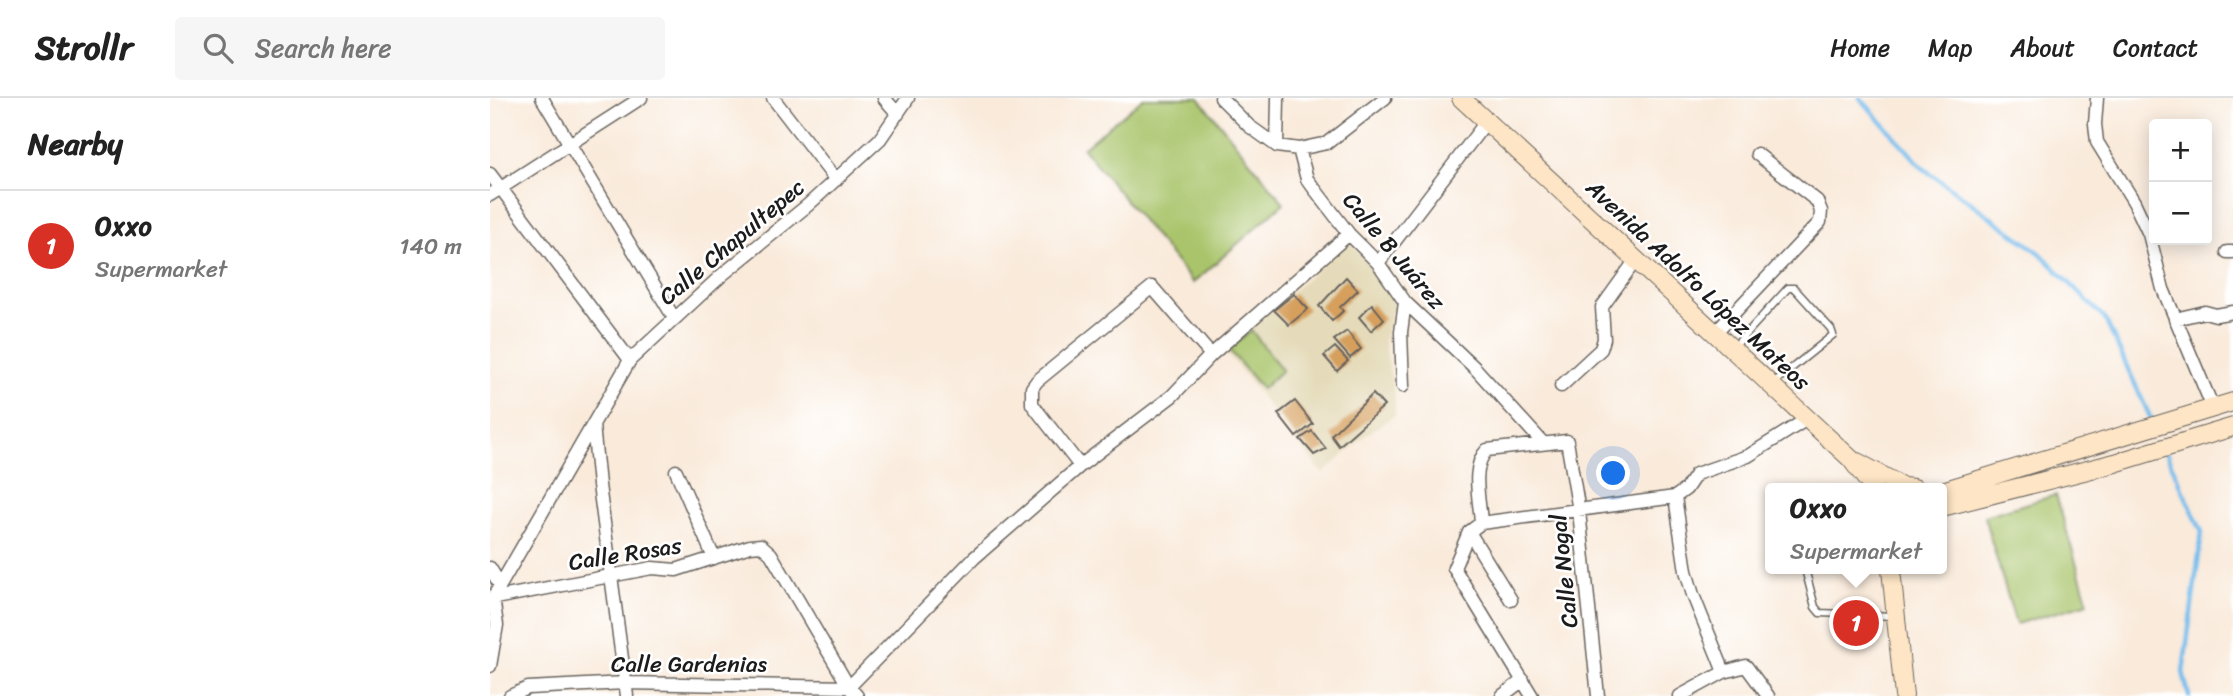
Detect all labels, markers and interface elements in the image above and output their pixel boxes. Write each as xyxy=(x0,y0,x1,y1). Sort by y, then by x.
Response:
search box xyxy=(175,17,665,80)
text: Strollr xyxy=(35,19,133,77)
text: Search here xyxy=(255,25,392,71)
text: Home xyxy=(1830,27,1890,69)
text: Map xyxy=(1928,27,1972,69)
text: About xyxy=(2010,27,2075,69)
text: Contact xyxy=(2113,27,2198,69)
icon: search xyxy=(199,29,237,67)
text: Nearby xyxy=(28,117,123,171)
map controls xyxy=(2149,119,2212,245)
button: + xyxy=(2149,119,2212,182)
street label: Calle Chapultepec xyxy=(649,168,815,316)
street label: Avenida Adolfo López Mateos xyxy=(1575,168,1820,401)
button: − xyxy=(2149,182,2212,245)
street label: Calle B Juárez xyxy=(1332,183,1457,320)
text: Oxxo xyxy=(95,203,152,249)
text: 1 xyxy=(46,226,56,267)
text: 140 m xyxy=(400,226,462,267)
text: Supermarket xyxy=(95,249,227,290)
your location xyxy=(1596,456,1630,490)
popup xyxy=(1765,483,1947,574)
text: Oxxo xyxy=(1790,485,1847,531)
street label: Calle Nogal xyxy=(1538,512,1590,630)
street label: Calle Rosas xyxy=(566,525,685,583)
text: Supermarket xyxy=(1790,531,1922,572)
pin: 1 xyxy=(1833,597,1879,649)
street label: Calle Gardenias xyxy=(611,644,767,685)

